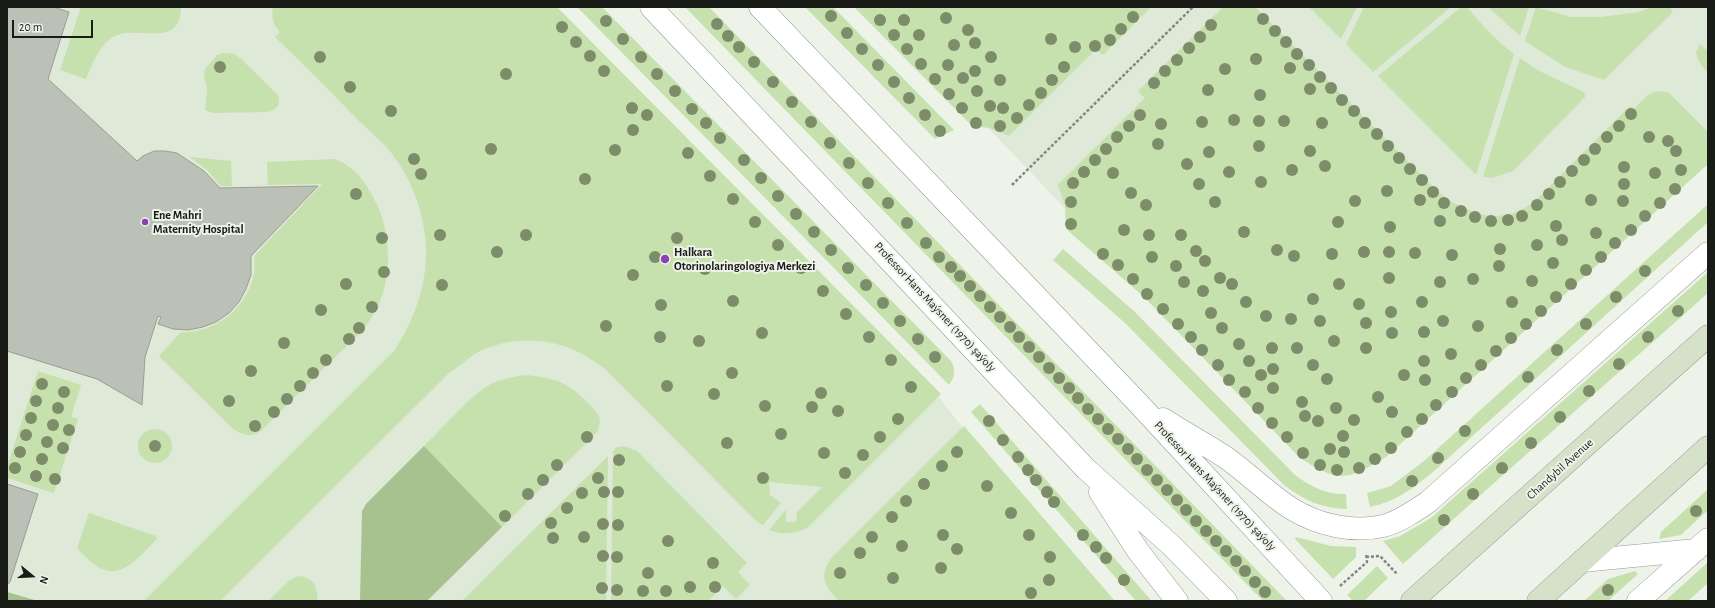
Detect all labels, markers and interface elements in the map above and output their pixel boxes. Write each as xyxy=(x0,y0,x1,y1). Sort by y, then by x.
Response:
scale bar xyxy=(14,12,95,38)
text: 20 m xyxy=(19,21,42,33)
place label: Ene Mahri Maternity Hospital xyxy=(153,208,244,236)
marker: Ene Mahri Maternity Hospital xyxy=(140,217,150,227)
street label: Professor Hans Maýsner (1970) şaýoly xyxy=(871,239,999,375)
place label: Halkara Otorinolaringologiya Merkezi xyxy=(674,245,815,273)
marker: Halkara Otorinolaringologiya Merkezi xyxy=(659,253,671,265)
street label: Professor Hans Maýsner (1970) şaýoly xyxy=(1151,418,1279,554)
street label: Chandybil Avenue xyxy=(1524,435,1596,503)
north arrow xyxy=(12,556,52,596)
text: N xyxy=(37,575,50,585)

